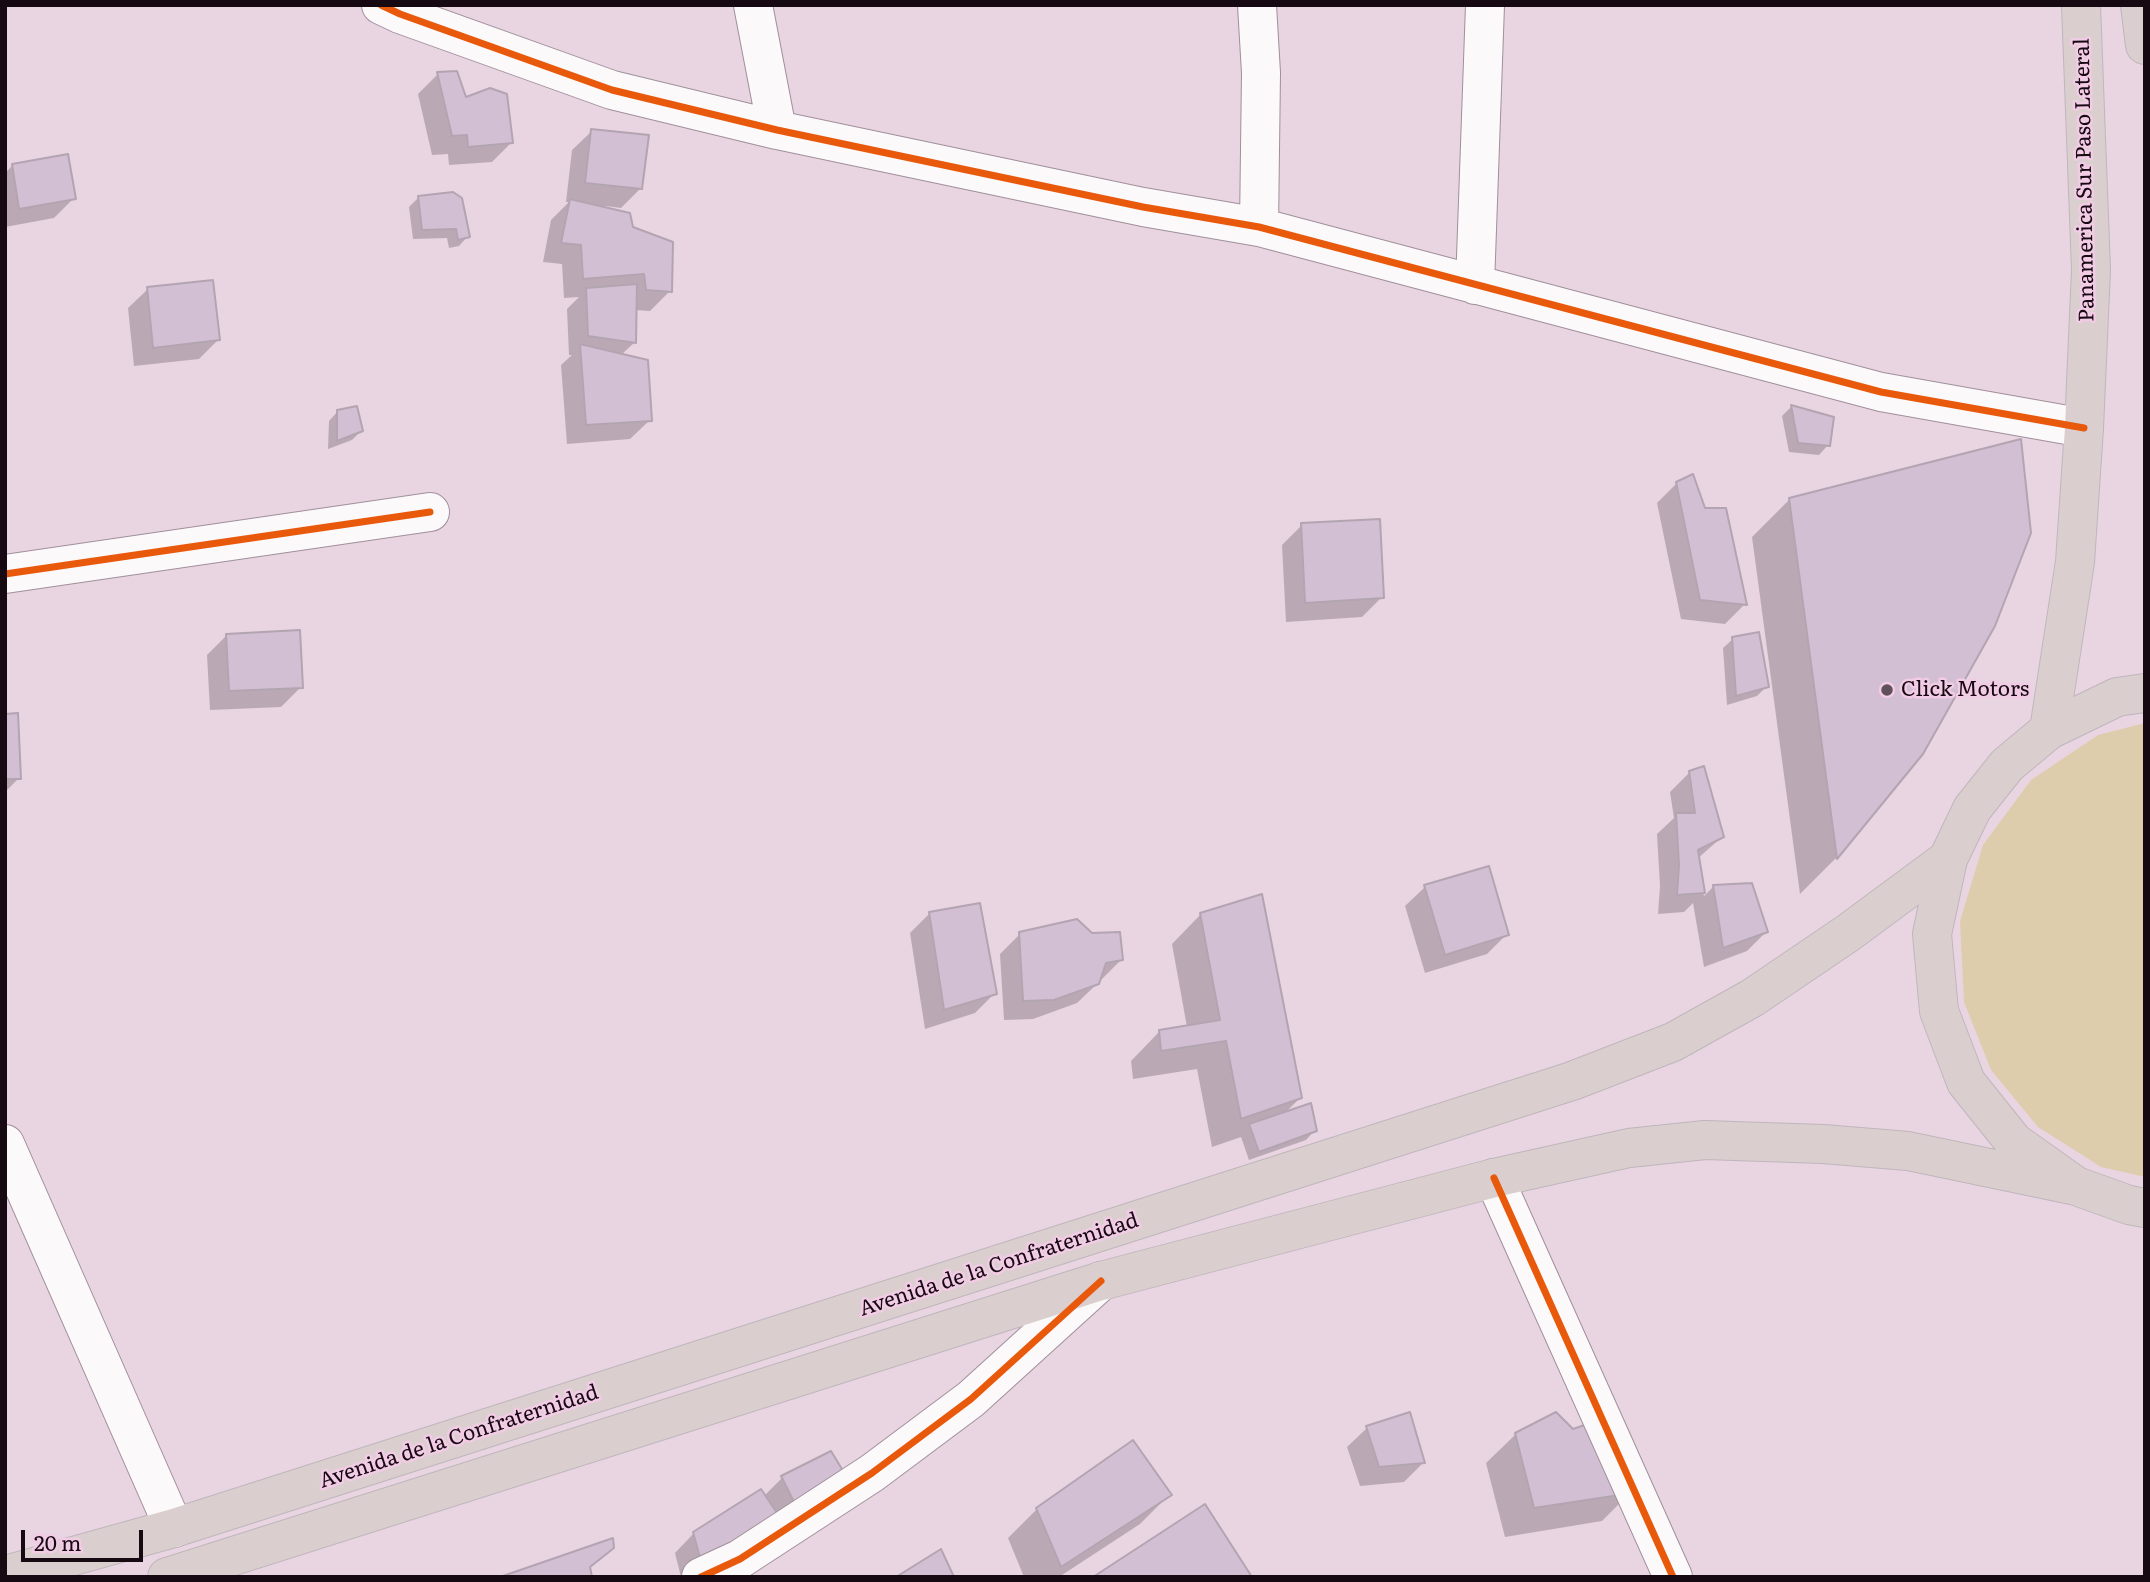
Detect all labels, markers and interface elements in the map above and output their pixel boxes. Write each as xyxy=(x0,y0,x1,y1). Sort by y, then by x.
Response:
street label: Panamerica Sur Paso Lateral xyxy=(2070,38,2100,322)
place label: Click Motors xyxy=(1901,677,2029,703)
marker: Click Motors xyxy=(1879,682,1895,698)
street label: Avenida de la Confraternidad xyxy=(856,1208,1142,1322)
street label: Avenida de la Confraternidad xyxy=(316,1380,602,1494)
scale bar xyxy=(24,1516,147,1560)
text: 20 m xyxy=(34,1526,81,1557)

